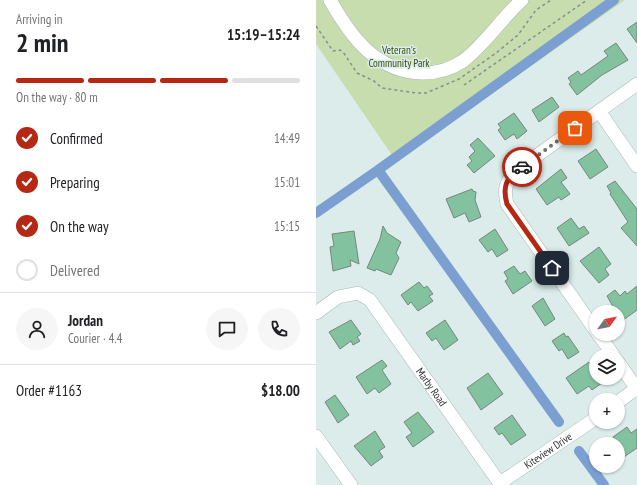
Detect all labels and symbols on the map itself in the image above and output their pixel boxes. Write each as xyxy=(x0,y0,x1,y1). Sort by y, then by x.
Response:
park label: Veteran's Community Park xyxy=(368,43,430,70)
pin xyxy=(558,111,592,145)
courier xyxy=(502,147,542,187)
pin xyxy=(535,251,569,285)
north arrow xyxy=(589,305,625,341)
street label: Marby Road xyxy=(413,365,450,409)
street label: Kiteview Drive xyxy=(521,429,575,472)

